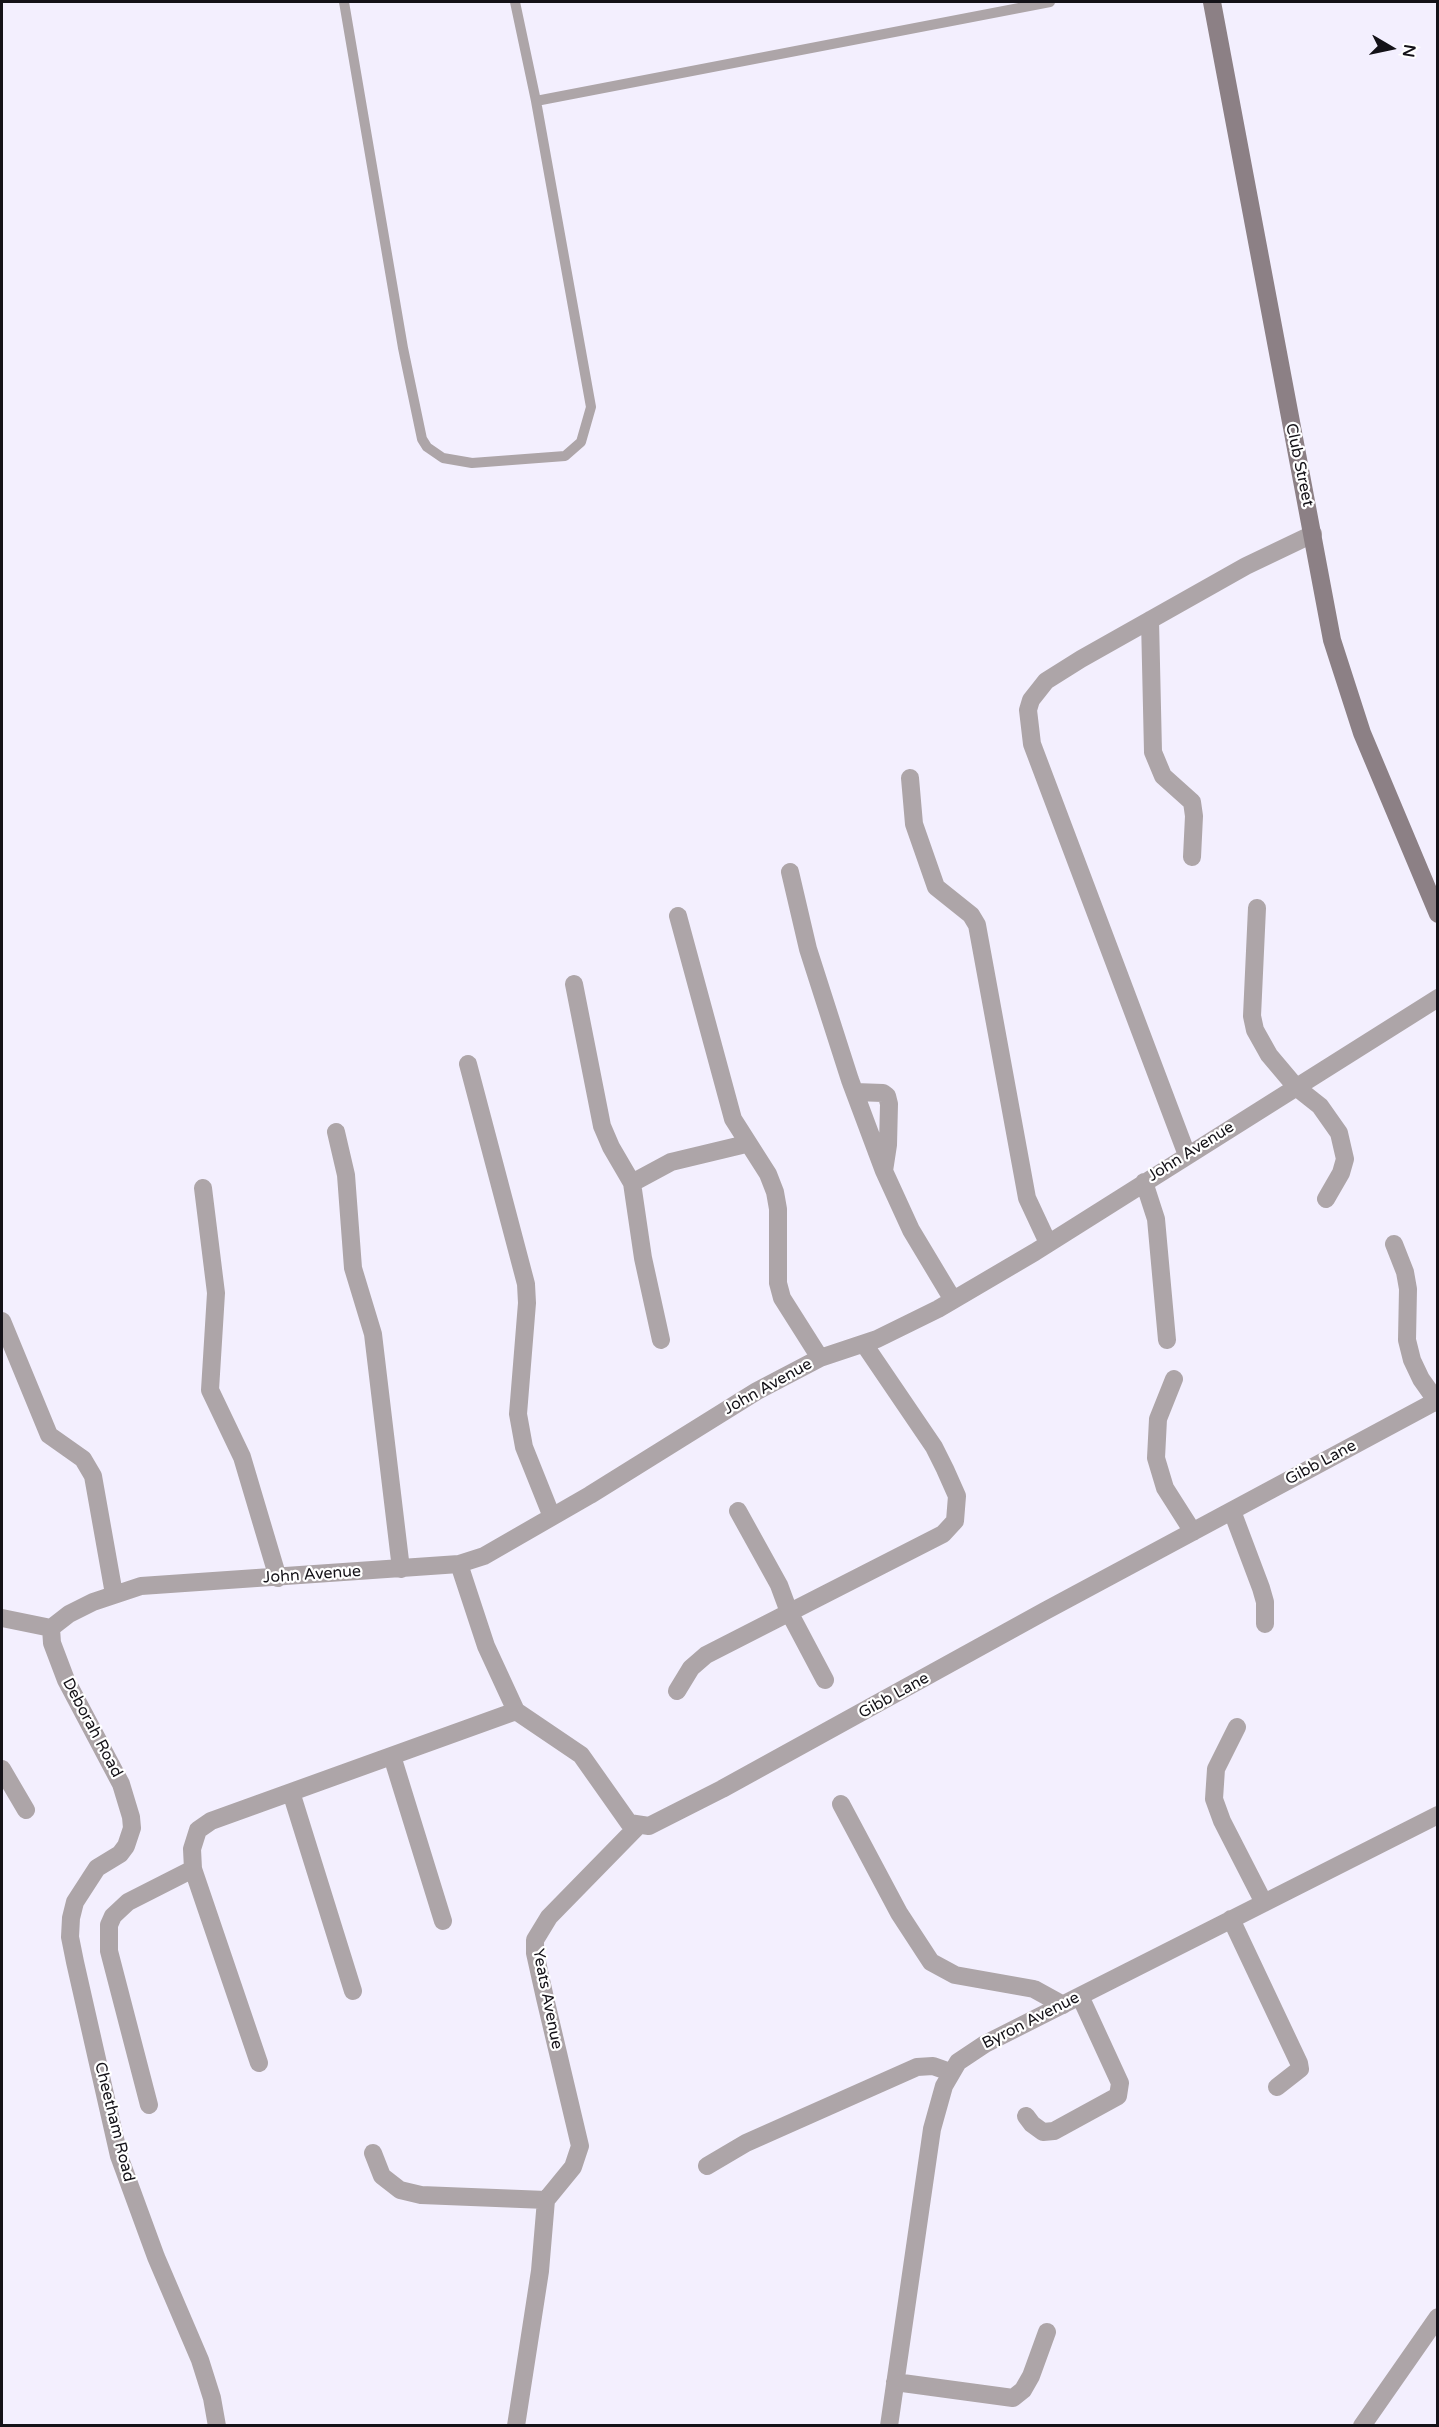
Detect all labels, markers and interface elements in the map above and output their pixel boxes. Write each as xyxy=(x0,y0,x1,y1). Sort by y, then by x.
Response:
north arrow xyxy=(1361,18,1421,78)
text: N xyxy=(1398,43,1420,59)
street label: Club Street xyxy=(1281,422,1317,508)
street label: John Avenue xyxy=(1144,1118,1238,1186)
street label: John Avenue xyxy=(720,1355,816,1419)
street label: Gibb Lane xyxy=(1282,1436,1360,1490)
street label: John Avenue xyxy=(262,1562,362,1588)
street label: Gibb Lane xyxy=(855,1669,933,1723)
street label: Deborah Road xyxy=(58,1675,126,1781)
street label: Yeats Avenue xyxy=(528,1947,566,2051)
street label: Byron Avenue xyxy=(979,1988,1083,2054)
street label: Cheetham Road xyxy=(90,2060,138,2184)

